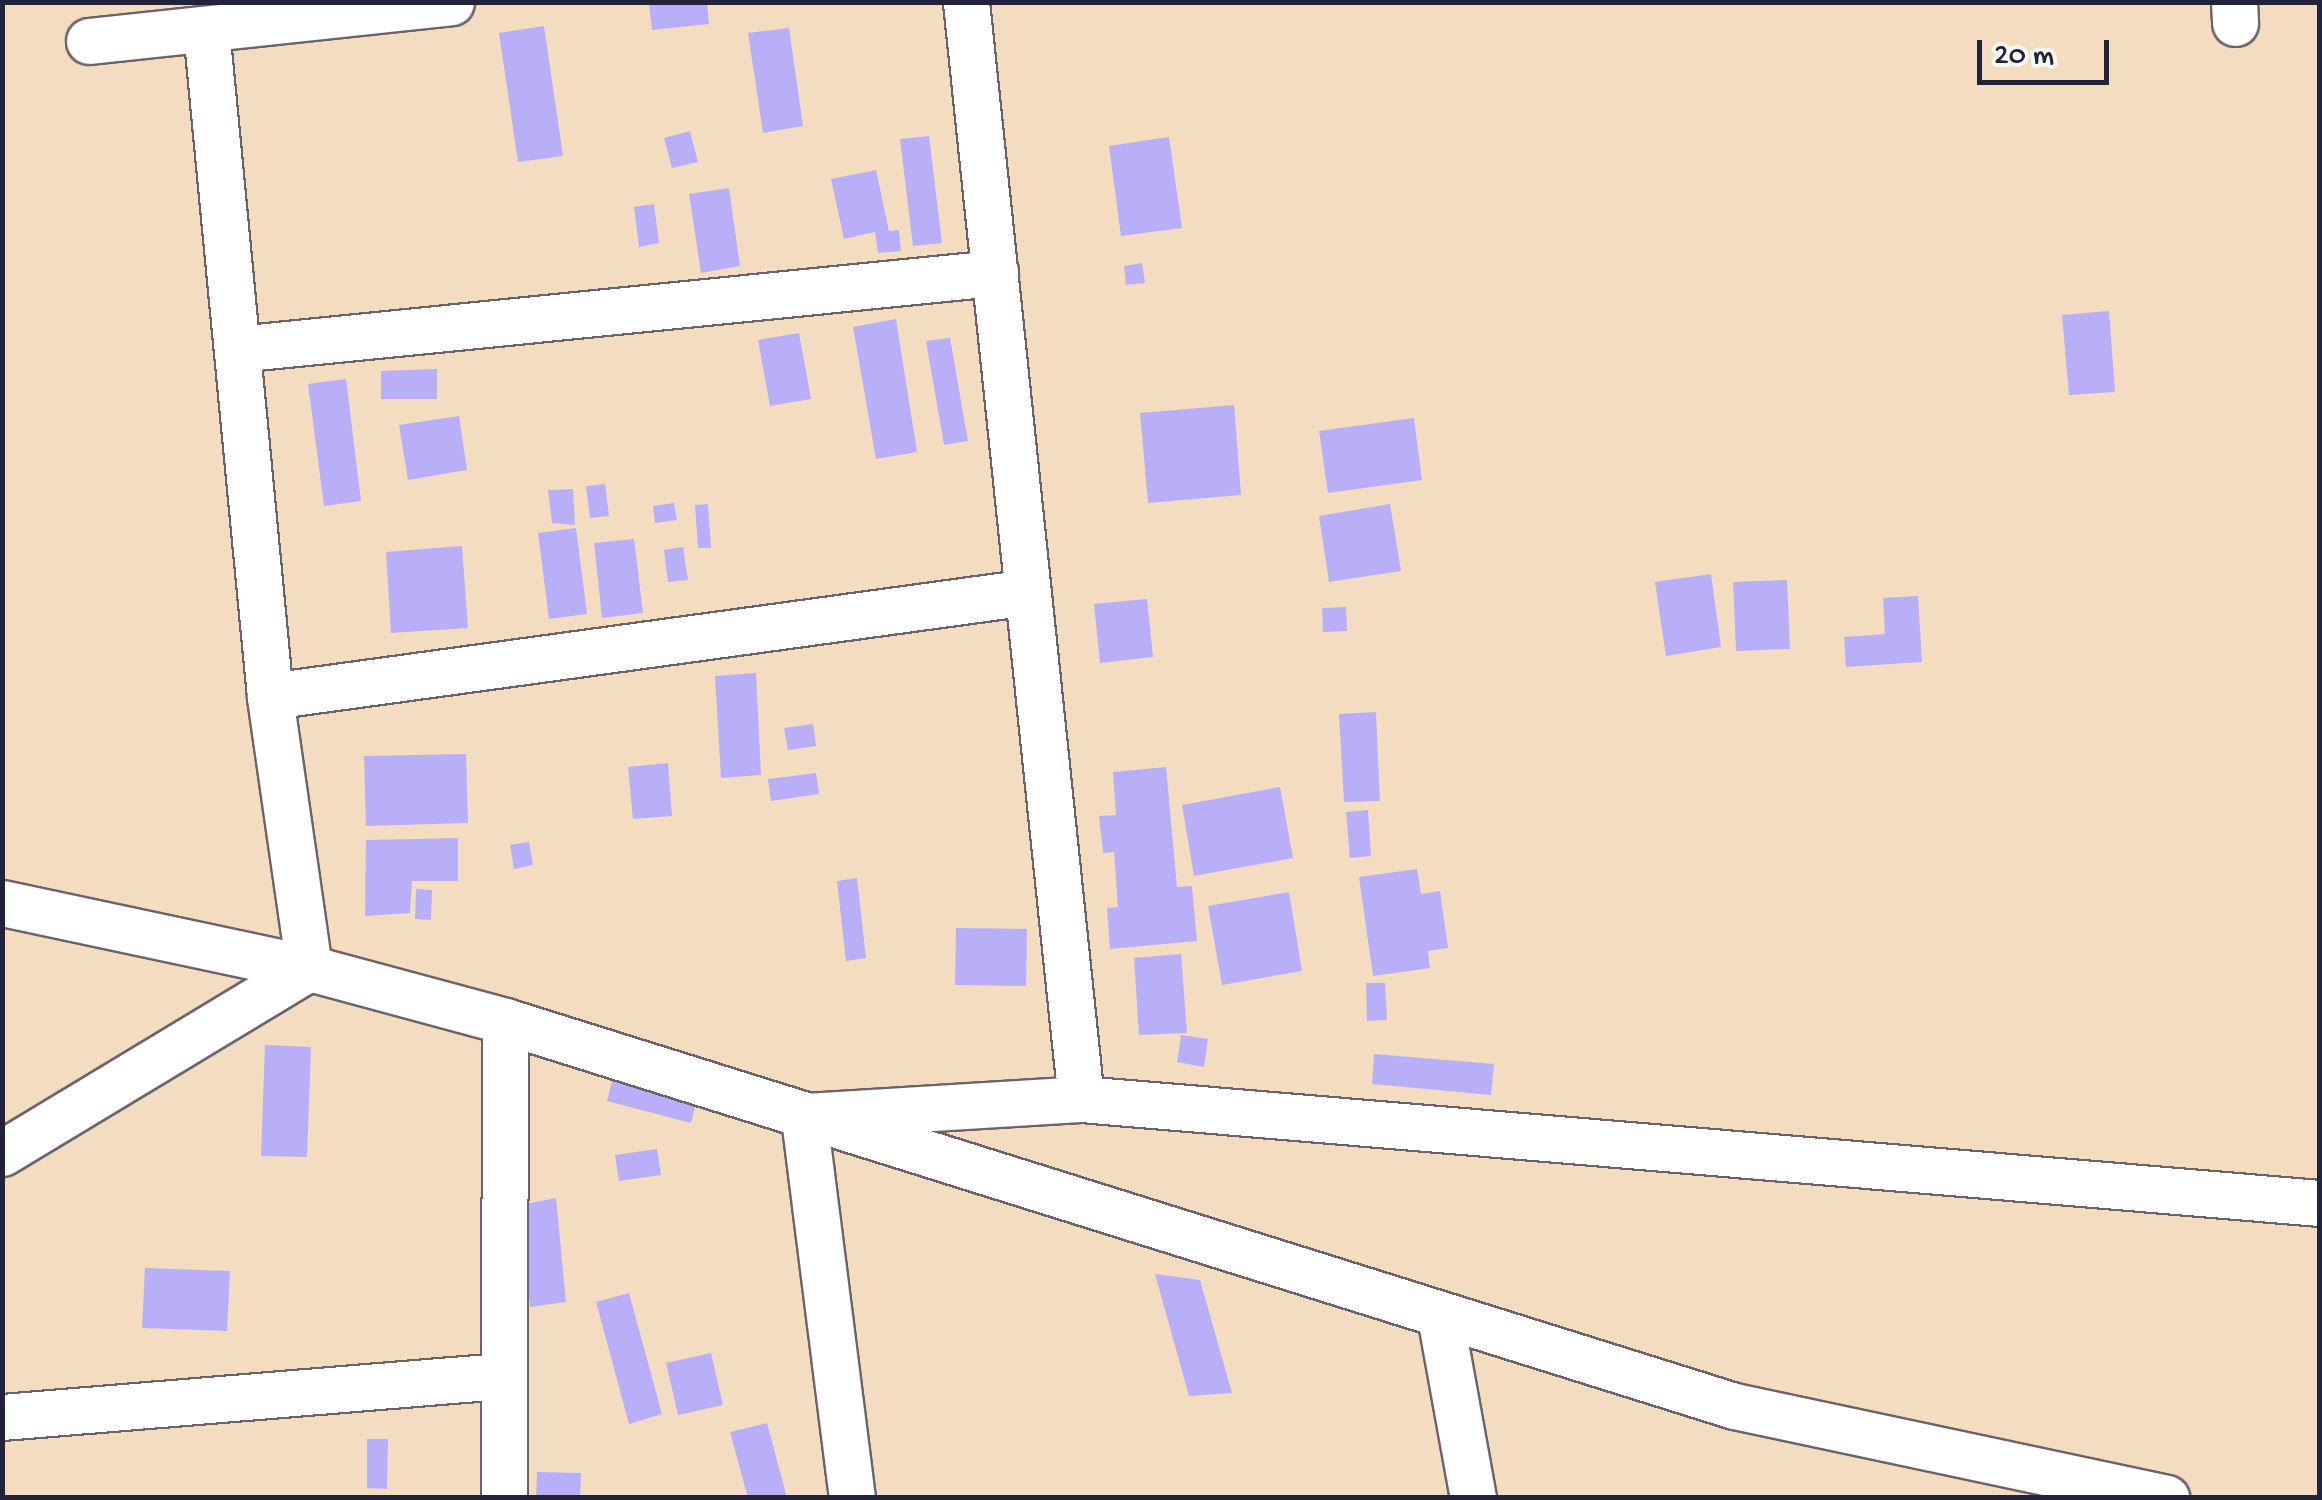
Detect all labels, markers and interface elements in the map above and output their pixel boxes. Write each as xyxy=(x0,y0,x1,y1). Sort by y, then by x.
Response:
scale bar xyxy=(1982,20,2114,82)
text: 20 m xyxy=(1994,40,2054,75)

